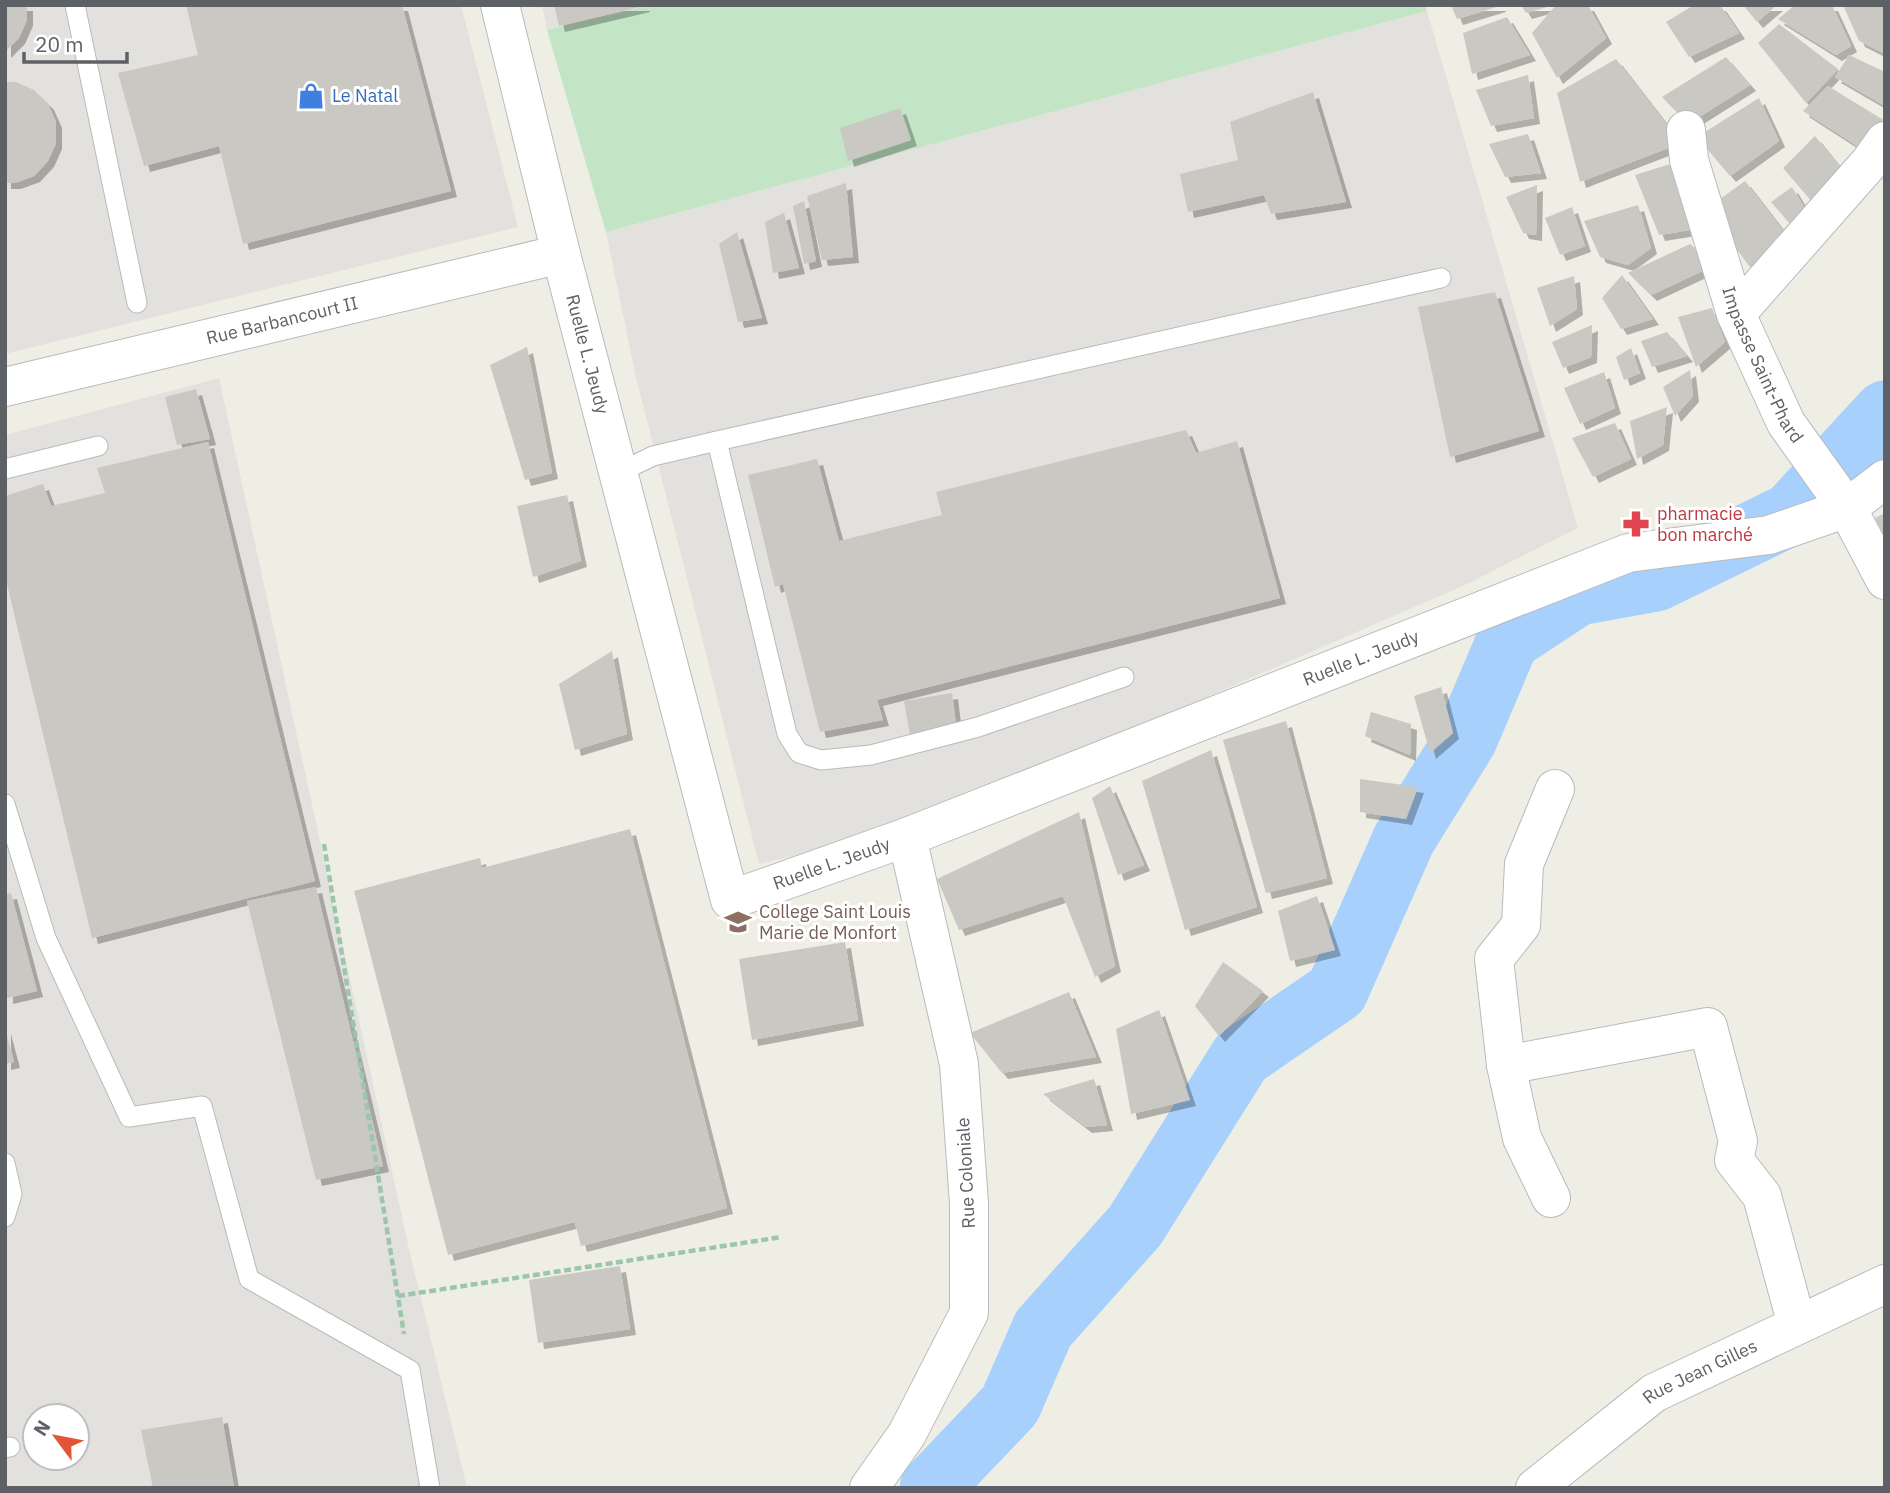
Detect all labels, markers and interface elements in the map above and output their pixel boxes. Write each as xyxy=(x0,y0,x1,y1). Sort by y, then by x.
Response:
scale bar xyxy=(24,21,128,65)
text: 20 m xyxy=(35,30,84,58)
shop icon: Le Natal xyxy=(296,81,326,111)
place label: Le Natal xyxy=(332,84,398,107)
street label: Impasse Saint-Phard xyxy=(1717,283,1809,447)
street label: Rue Barbancourt II xyxy=(204,291,360,349)
street label: Ruelle L. Jeudy xyxy=(561,292,614,417)
place label: pharmacie bon marché xyxy=(1657,502,1753,546)
pharmacy icon: pharmacie bon marché xyxy=(1621,509,1651,539)
street label: Ruelle L. Jeudy xyxy=(1299,624,1422,691)
street label: Ruelle L. Jeudy xyxy=(770,832,893,895)
place label: College Saint Louis Marie de Monfort xyxy=(759,900,911,944)
school or university icon: College Saint Louis Marie de Monfort xyxy=(723,907,753,937)
street label: Rue Coloniale xyxy=(951,1117,980,1229)
street label: Rue Jean Gilles xyxy=(1638,1334,1761,1409)
north arrow xyxy=(21,1402,91,1472)
text: N xyxy=(28,1416,55,1440)

